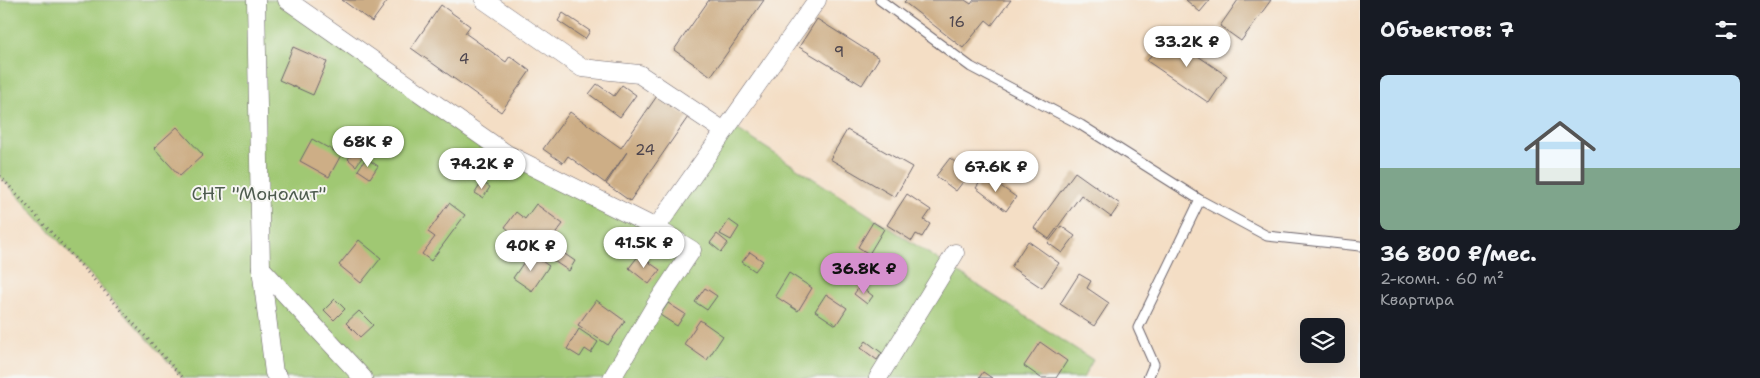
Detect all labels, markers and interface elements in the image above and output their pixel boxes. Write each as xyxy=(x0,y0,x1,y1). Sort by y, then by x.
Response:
house number: 16 xyxy=(949,12,965,32)
text: Объектов: 7 xyxy=(1380,16,1514,44)
icon: filters xyxy=(1712,16,1740,44)
pin: 33.2K ₽ xyxy=(1141,26,1233,68)
text: 33.2K ₽ xyxy=(1155,31,1219,52)
house number: 9 xyxy=(834,42,844,62)
house number: 4 xyxy=(459,49,469,69)
icon: home xyxy=(1515,108,1605,198)
pin: 68K ₽ xyxy=(333,126,403,168)
text: 68K ₽ xyxy=(343,131,393,152)
house number: 24 xyxy=(635,140,655,160)
pin: 74.2K ₽ xyxy=(436,148,528,190)
pin: 67.6K ₽ xyxy=(950,150,1042,193)
text: 74.2K ₽ xyxy=(450,153,514,174)
text: 67.6K ₽ xyxy=(964,156,1028,177)
park label: СНТ "Монолит" xyxy=(191,182,327,206)
pin: 41.5K ₽ xyxy=(598,226,690,269)
pin: 40K ₽ xyxy=(496,230,566,272)
text: 41.5K ₽ xyxy=(615,232,673,253)
text: 40K ₽ xyxy=(506,235,556,256)
text: 36 800 ₽/мес. xyxy=(1380,240,1537,268)
pin: 36.8K ₽ xyxy=(818,252,910,295)
text: 36.8K ₽ xyxy=(831,258,897,279)
text: 2-комн. · 60 m² xyxy=(1380,268,1504,289)
text: Квартира xyxy=(1380,289,1454,310)
map controls xyxy=(1300,318,1345,363)
button: layers xyxy=(1300,318,1345,363)

